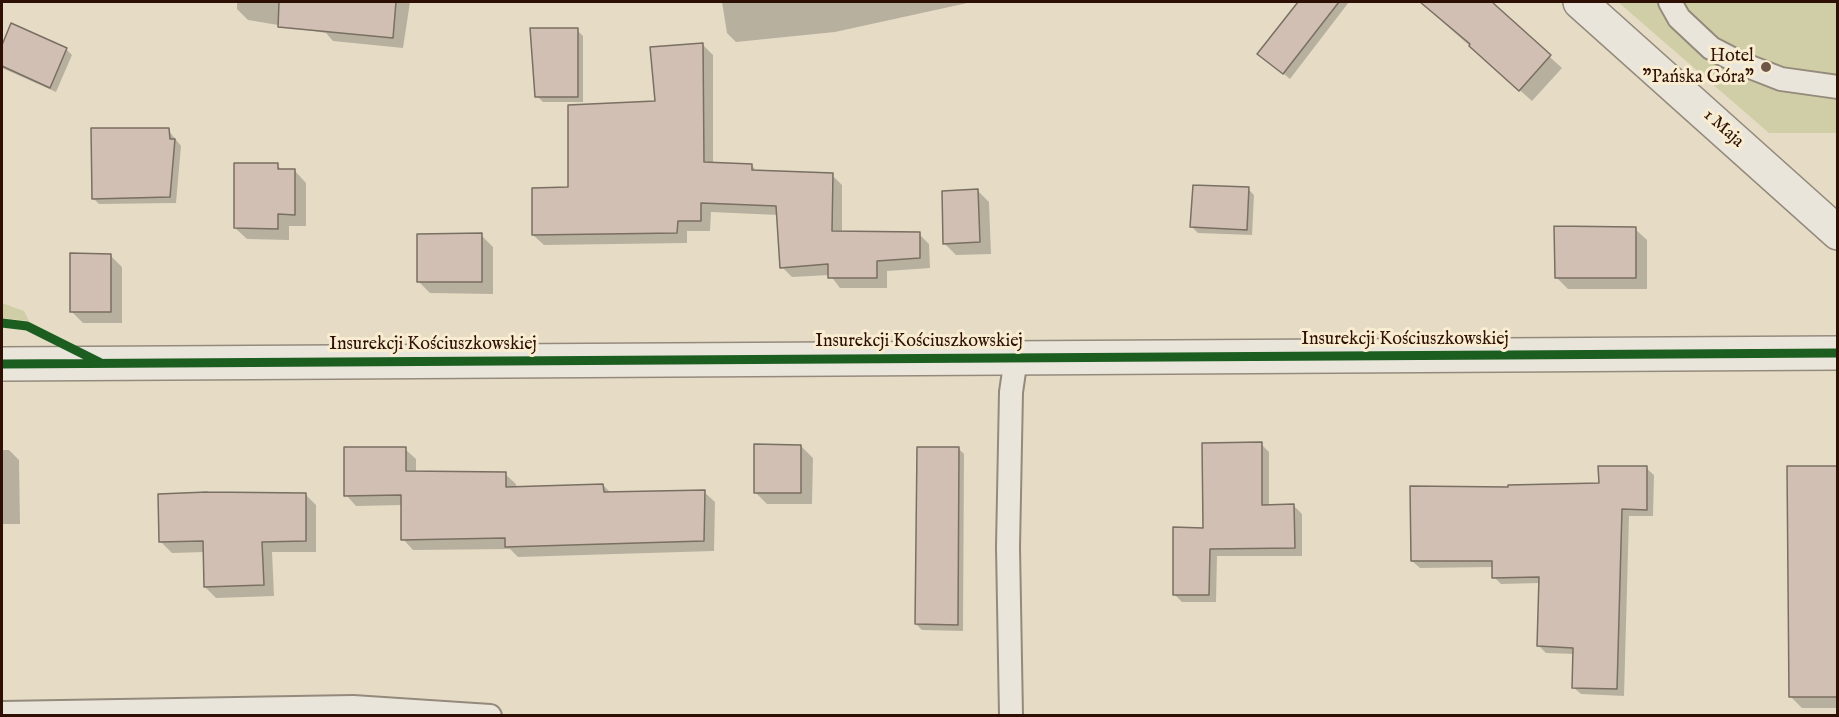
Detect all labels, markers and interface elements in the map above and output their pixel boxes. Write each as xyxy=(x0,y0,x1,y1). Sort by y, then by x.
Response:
place label: Hotel "Pańska Góra" xyxy=(1642,46,1754,88)
marker: Hotel "Pańska Góra" xyxy=(1759,60,1773,74)
street label: 1 Maja xyxy=(1698,105,1748,153)
street label: Insurekcji Kościuszkowskiej xyxy=(1301,329,1509,351)
street label: Insurekcji Kościuszkowskiej xyxy=(815,331,1023,353)
street label: Insurekcji Kościuszkowskiej xyxy=(329,334,537,356)

